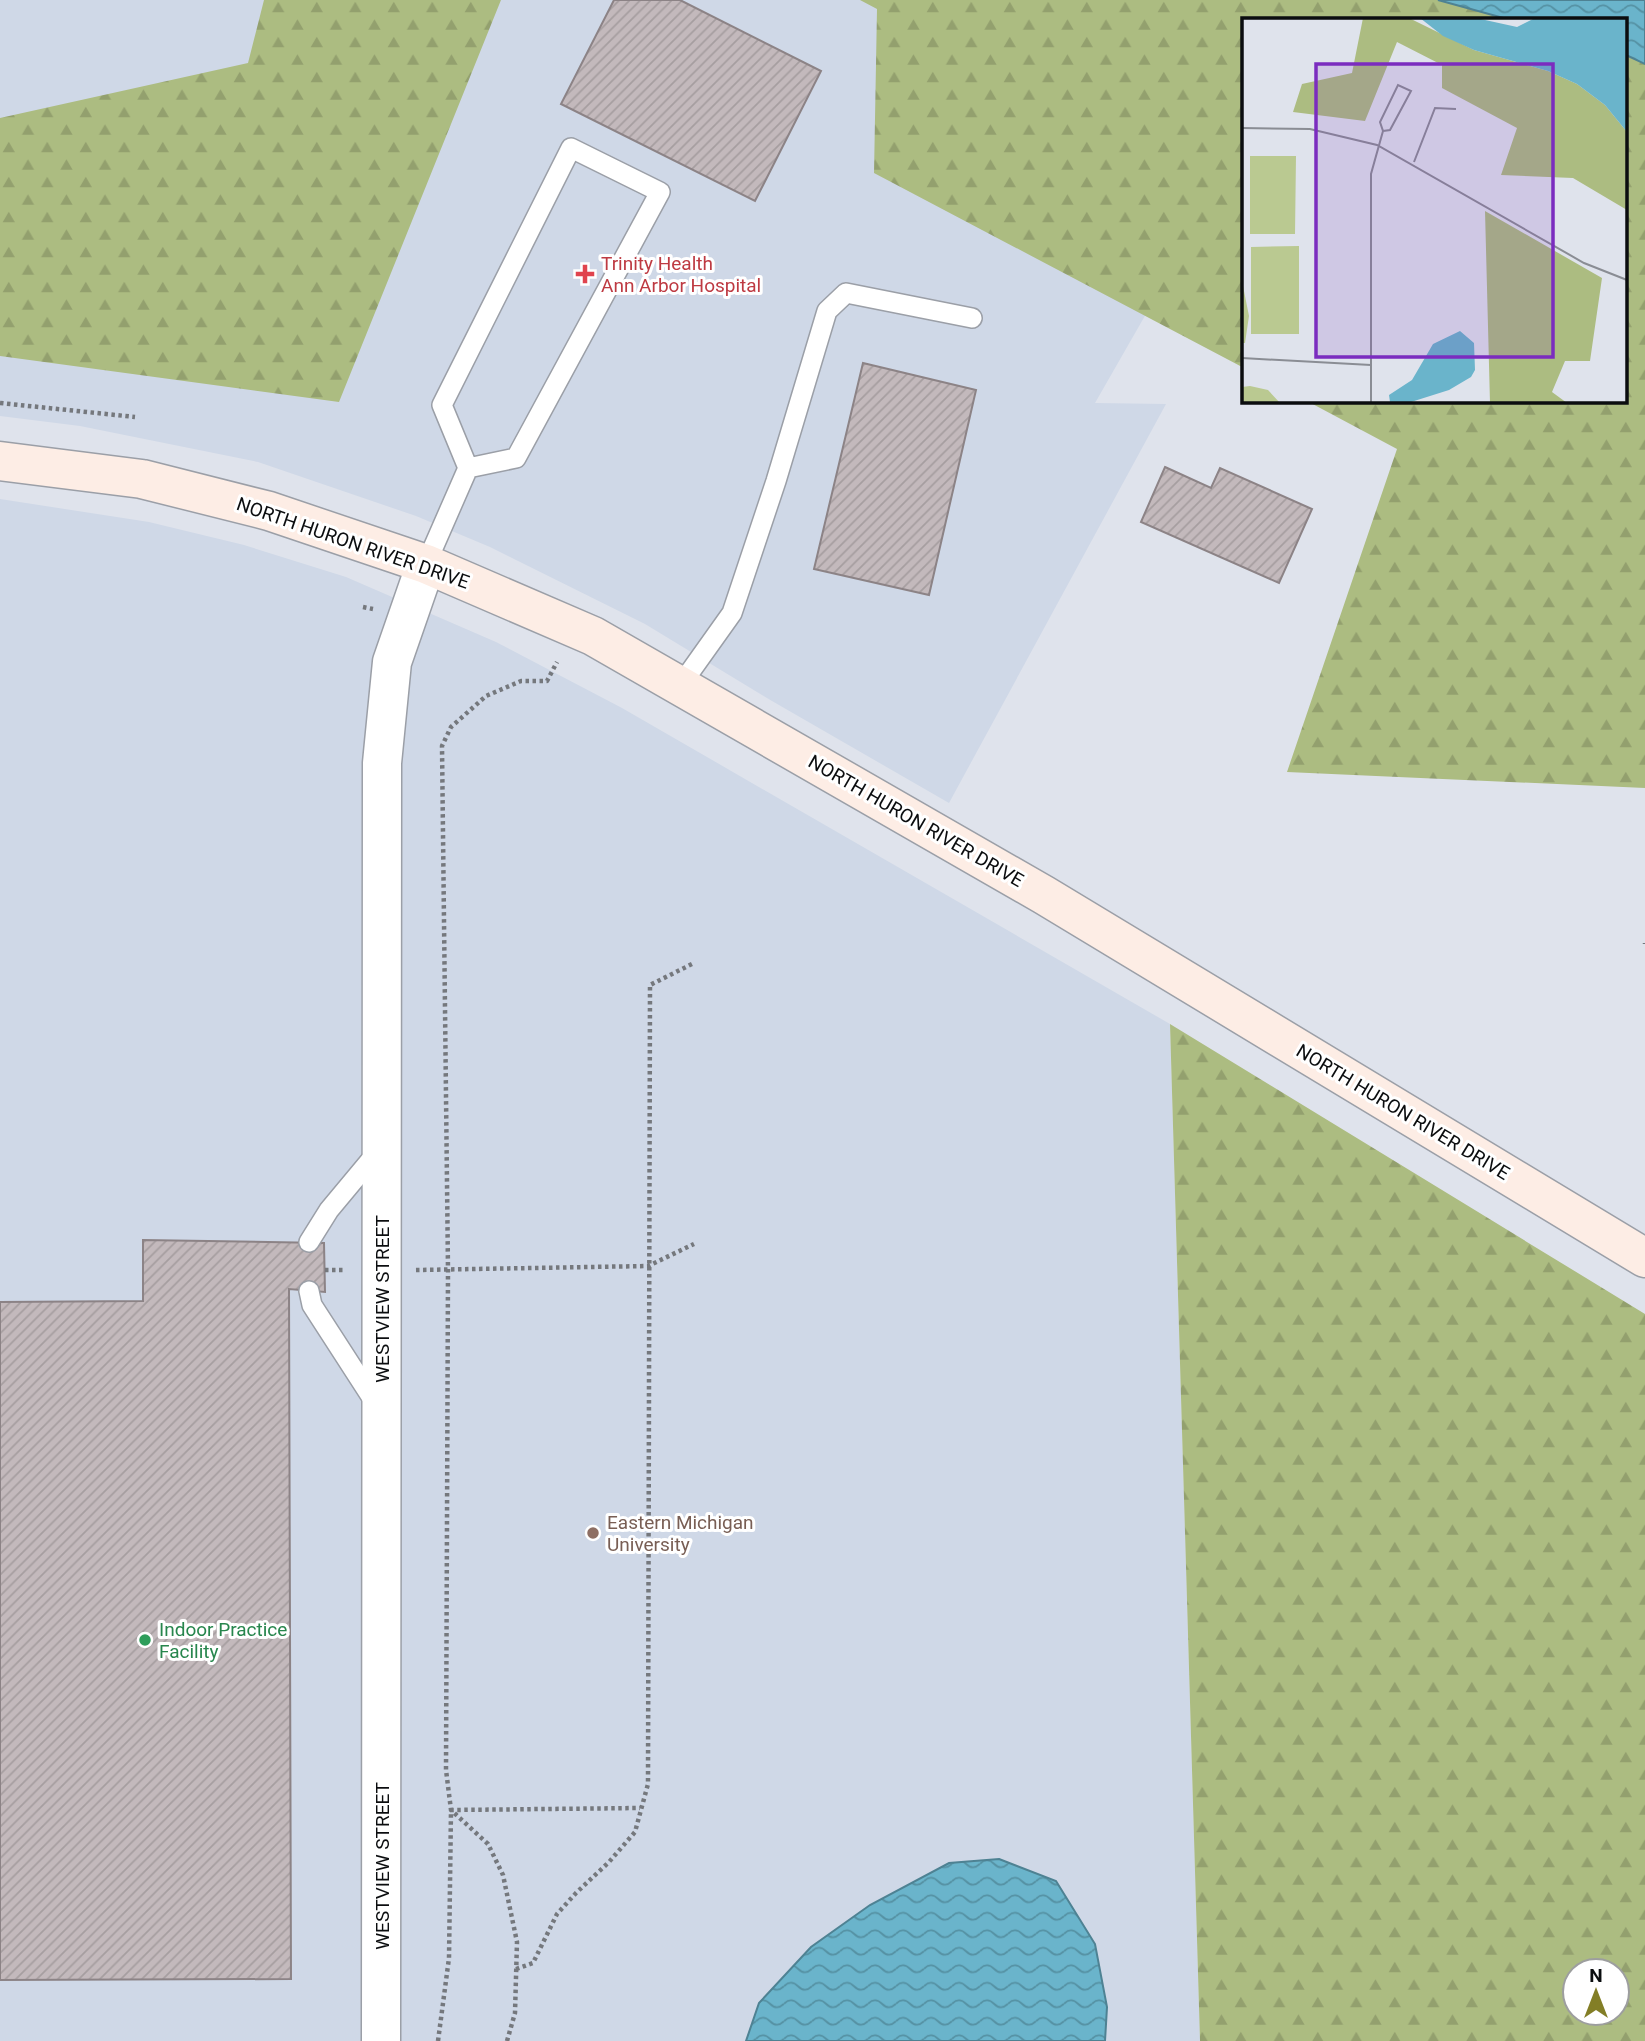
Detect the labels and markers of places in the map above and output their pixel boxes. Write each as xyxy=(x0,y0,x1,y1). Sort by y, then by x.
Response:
place label: Trinity Health Ann Arbor Hospital xyxy=(601,252,761,297)
marker: Trinity Health Ann Arbor Hospital xyxy=(575,264,595,284)
place label: Eastern Michigan University xyxy=(607,1511,754,1556)
marker: Eastern Michigan University xyxy=(585,1525,601,1541)
place label: Indoor Practice Facility xyxy=(159,1618,287,1663)
marker: Indoor Practice Facility xyxy=(137,1632,153,1648)

